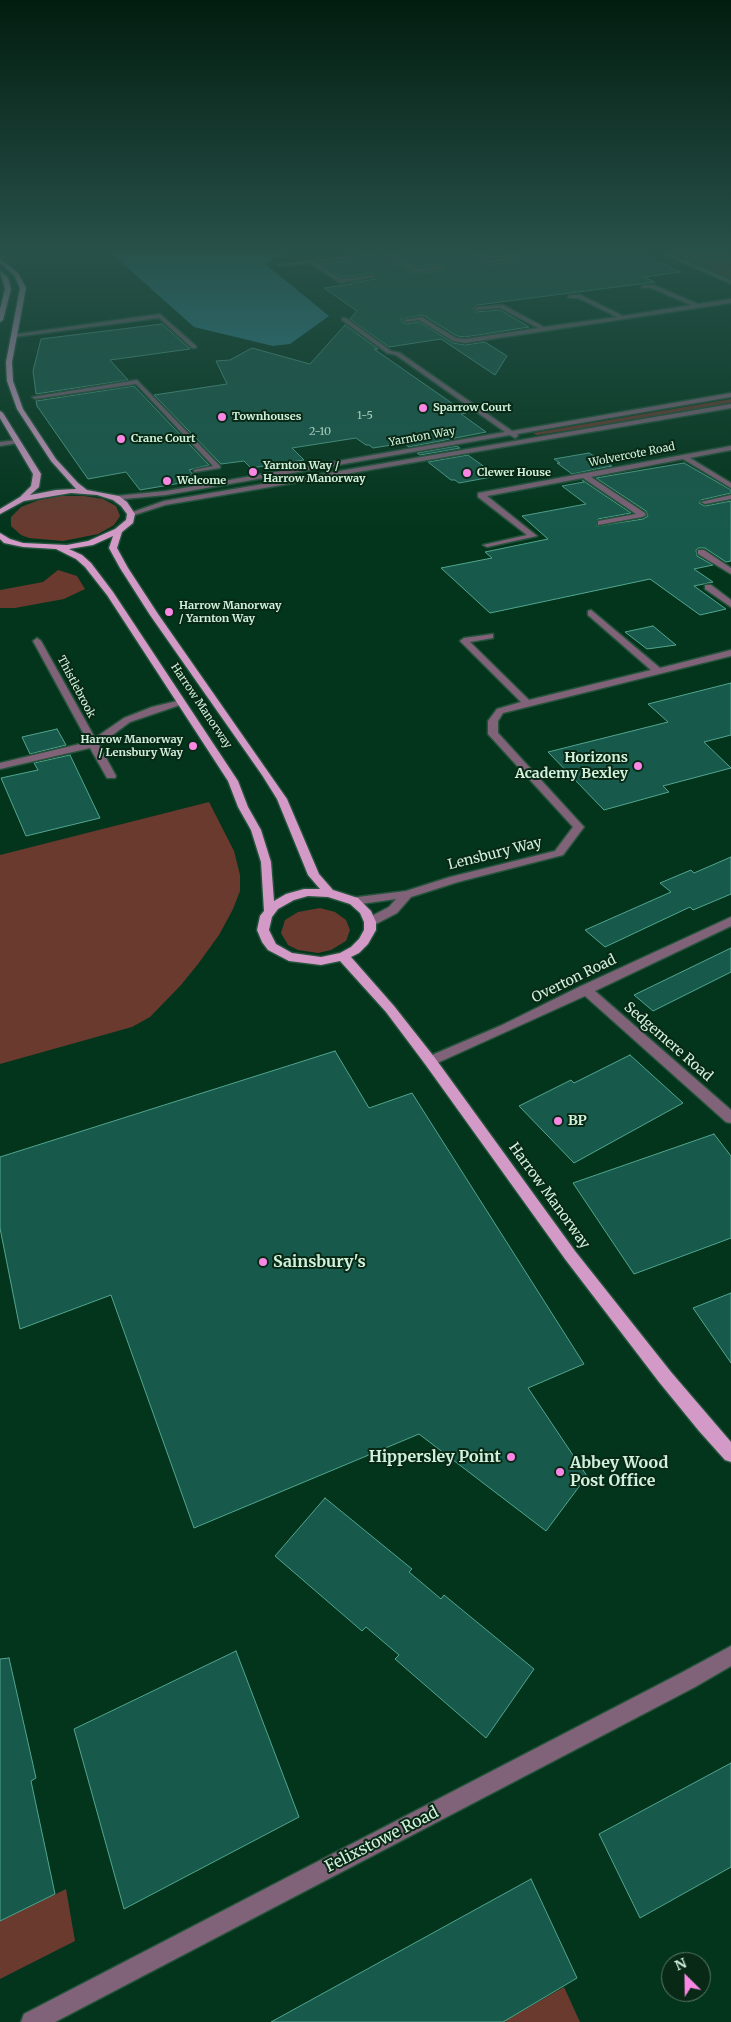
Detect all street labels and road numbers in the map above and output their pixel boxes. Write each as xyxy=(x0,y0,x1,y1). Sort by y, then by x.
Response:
street label: Yarnton Way xyxy=(388,425,456,449)
street label: Wolvercote Road xyxy=(588,440,676,470)
street label: Thistlebrook xyxy=(54,654,98,720)
street label: Harrow Manorway xyxy=(168,661,234,751)
street label: Lensbury Way xyxy=(446,834,544,874)
street label: Overton Road xyxy=(529,951,619,1007)
street label: Sedgemere Road xyxy=(620,999,716,1085)
street label: Harrow Manorway xyxy=(505,1140,593,1252)
street label: Felixstowe Road xyxy=(322,1803,442,1877)

